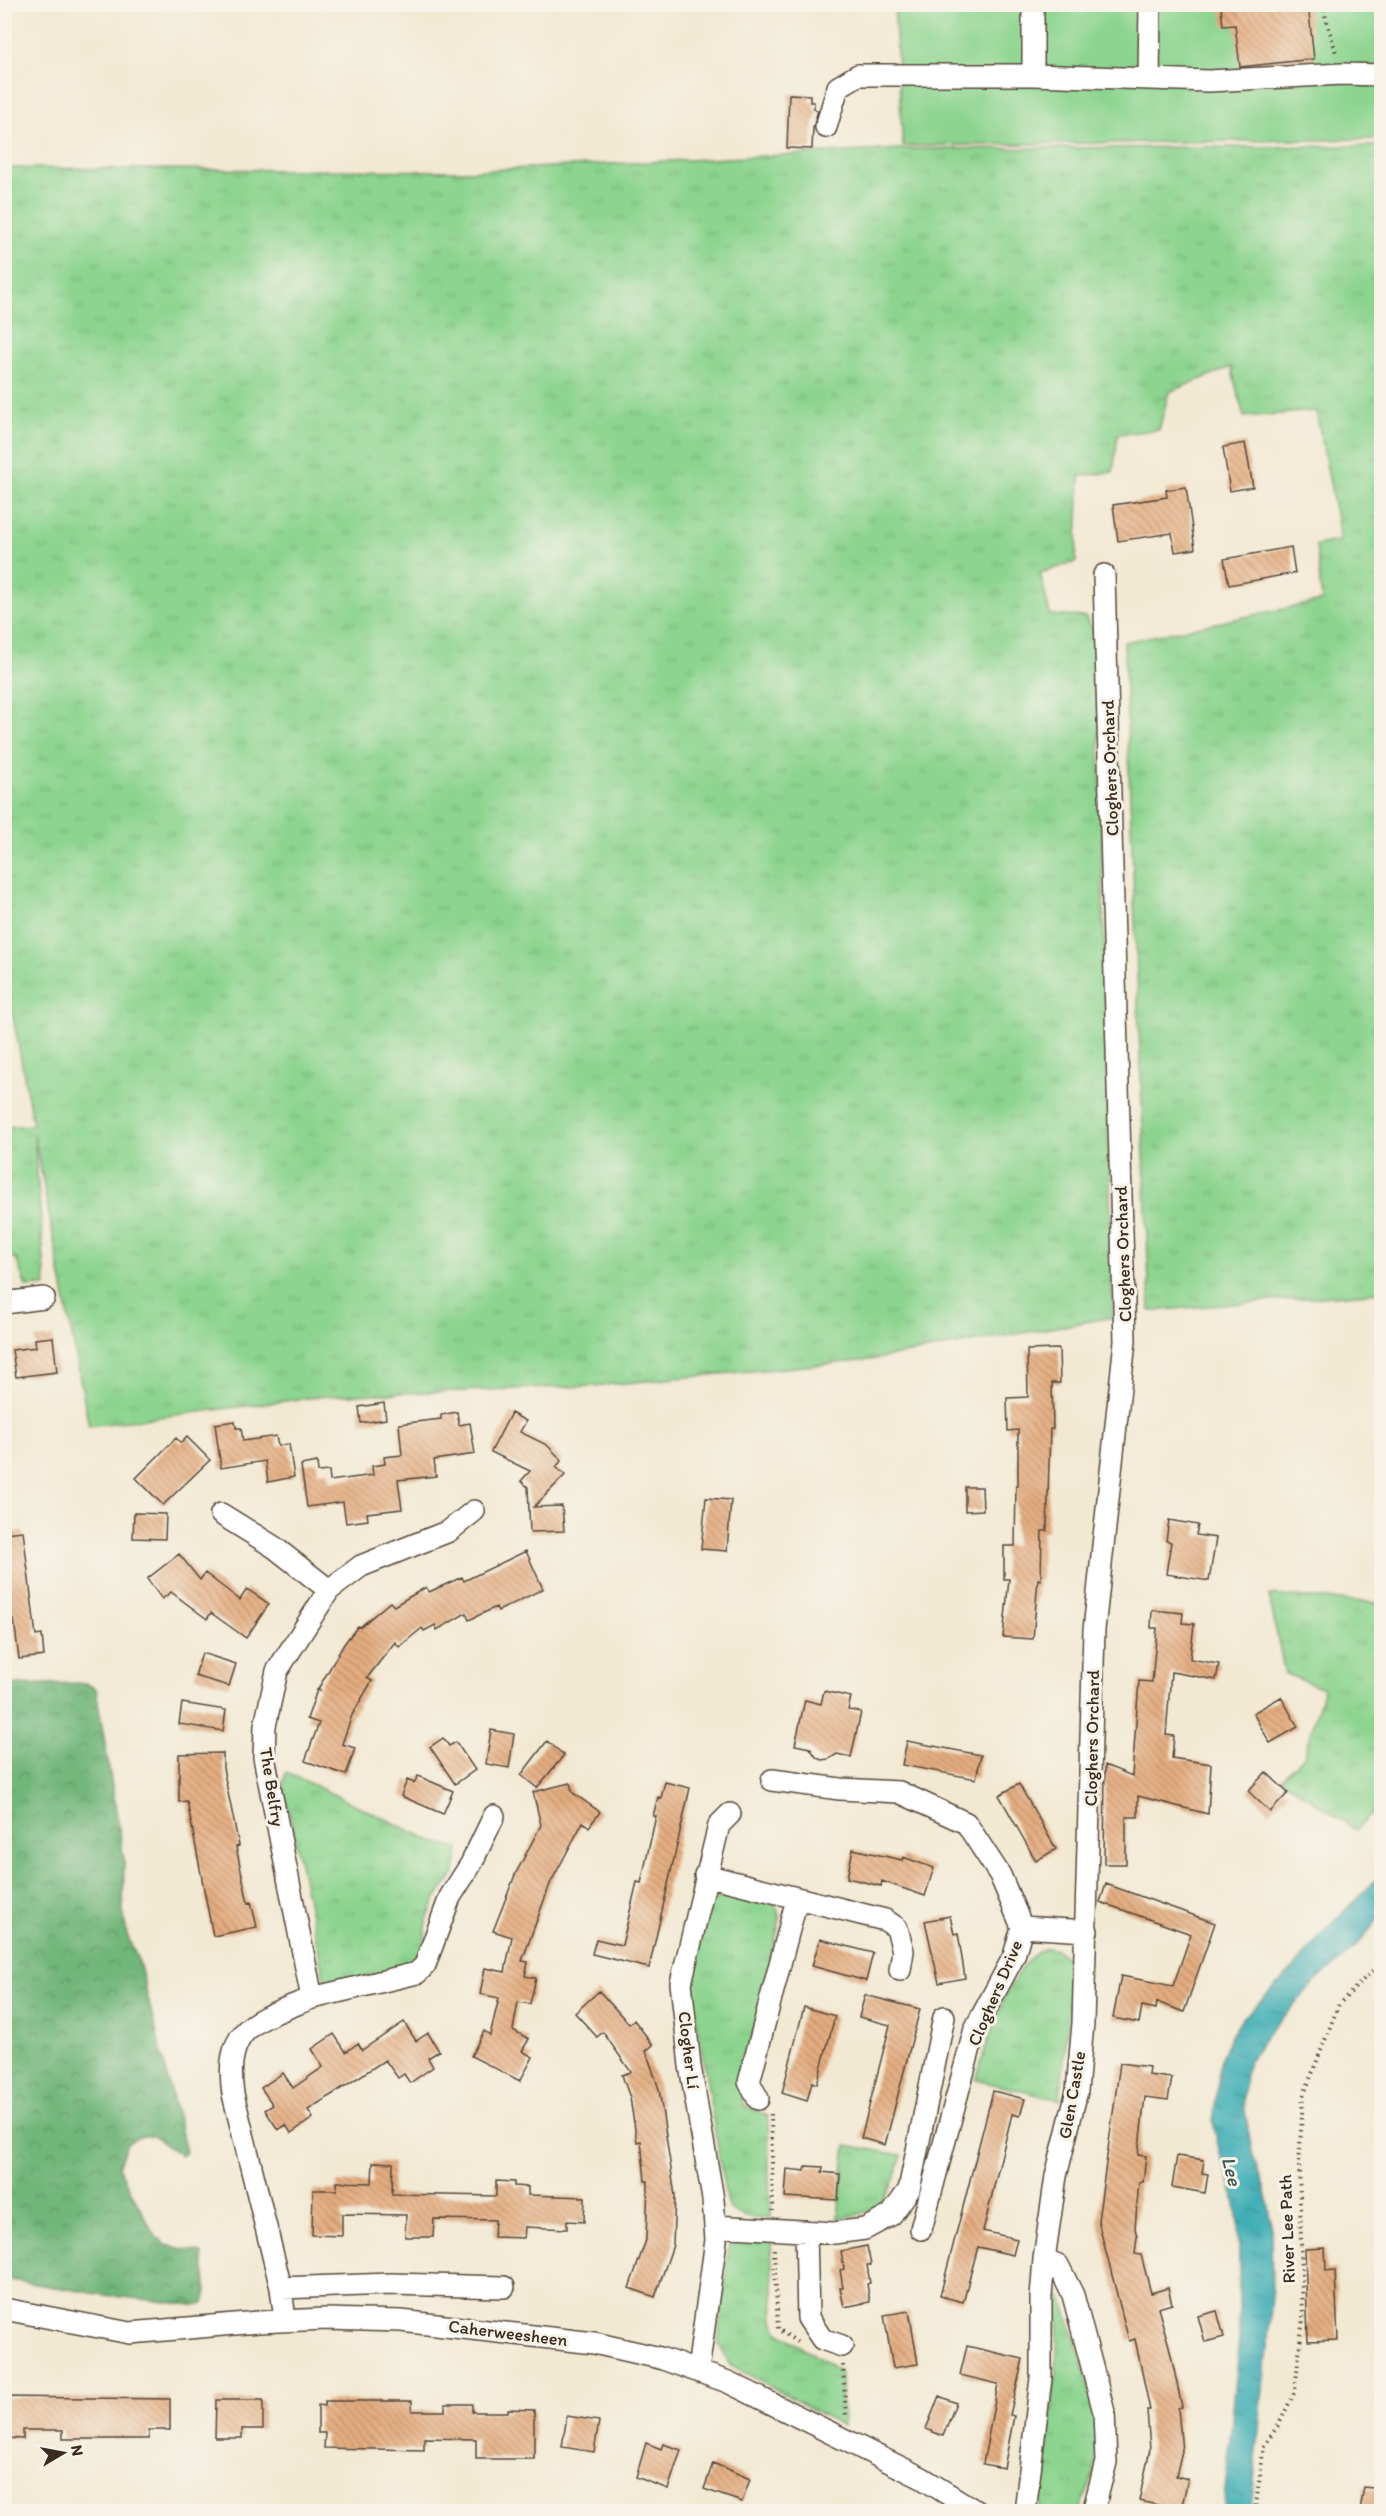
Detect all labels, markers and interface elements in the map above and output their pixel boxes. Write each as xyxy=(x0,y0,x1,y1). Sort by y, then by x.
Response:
street label: Cloghers Orchard xyxy=(1097,699,1123,837)
street label: Cloghers Orchard xyxy=(1110,1185,1136,1323)
street label: Cloghers Orchard xyxy=(1080,1669,1104,1807)
street label: The Belfry xyxy=(255,1746,289,1829)
street label: Cloghers Drive xyxy=(963,1937,1027,2049)
street label: Clogher Lí xyxy=(673,2010,705,2090)
street label: Glen Castle xyxy=(1053,2049,1091,2141)
water label: Lee xyxy=(1217,2154,1248,2190)
street label: River Lee Path xyxy=(1274,2174,1300,2284)
street label: Caherweesheen xyxy=(447,2315,569,2351)
north arrow xyxy=(33,2423,93,2483)
text: N xyxy=(67,2444,88,2457)

